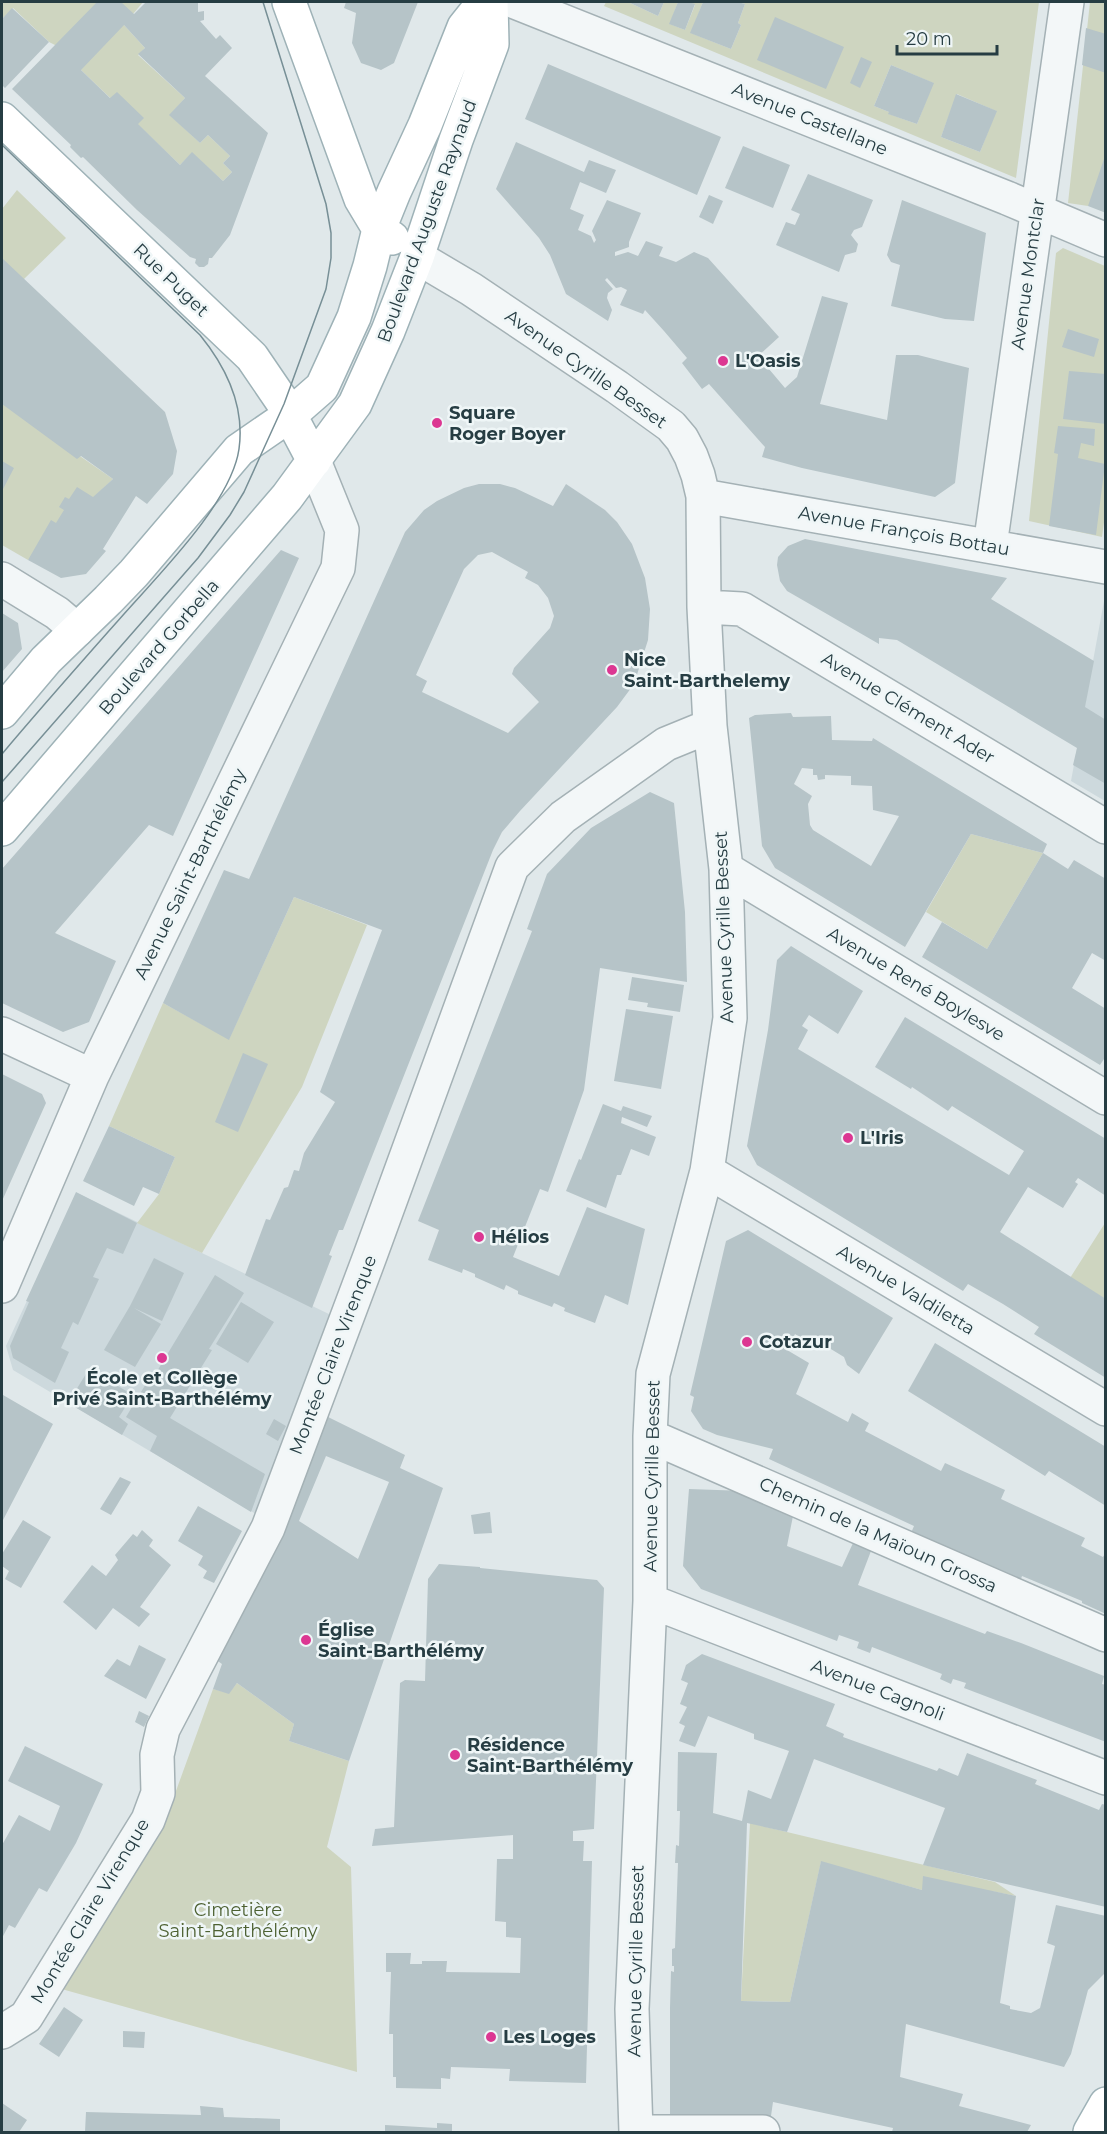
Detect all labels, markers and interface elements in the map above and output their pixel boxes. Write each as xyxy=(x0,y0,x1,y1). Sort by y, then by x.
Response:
scale bar xyxy=(897,18,998,56)
text: 20 m xyxy=(906,28,952,50)
street label: Avenue Castellane xyxy=(729,78,891,160)
street label: Boulevard Auguste Raynaud xyxy=(373,96,481,346)
street label: Avenue Montclar xyxy=(1006,197,1050,351)
street label: Rue Puget xyxy=(129,239,213,321)
street label: Avenue Cyrille Besset xyxy=(501,305,671,433)
place label: L'Oasis xyxy=(735,350,801,372)
marker: L'Oasis xyxy=(716,354,730,368)
place label: Square Roger Boyer xyxy=(449,402,566,445)
marker: Square Roger Boyer xyxy=(430,416,444,430)
street label: Avenue François Bottau xyxy=(797,502,1011,560)
street label: Boulevard Gorbella xyxy=(94,575,224,719)
street label: Avenue Clément Ader xyxy=(817,647,999,769)
place label: Nice Saint-Barthelemy xyxy=(624,649,790,692)
marker: Nice Saint-Barthelemy xyxy=(605,663,619,677)
street label: Avenue Saint-Barthélémy xyxy=(129,765,251,983)
street label: Avenue Cyrille Besset xyxy=(710,830,738,1024)
street label: Avenue René Boylesve xyxy=(823,922,1009,1046)
place label: L'Iris xyxy=(860,1127,904,1149)
marker: L'Iris xyxy=(841,1131,855,1145)
place label: Hélios xyxy=(491,1226,550,1248)
marker: Hélios xyxy=(472,1230,486,1244)
street label: Avenue Valdiletta xyxy=(833,1240,979,1340)
street label: Montée Claire Virenque xyxy=(285,1252,381,1458)
place label: Cotazur xyxy=(759,1331,832,1353)
marker: Cotazur xyxy=(740,1335,754,1349)
marker: École et Collège Privé Saint-Barthélémy xyxy=(155,1351,169,1365)
place label: École et Collège Privé Saint-Barthélémy xyxy=(53,1367,272,1410)
street label: Avenue Cyrille Besset xyxy=(639,1380,665,1572)
street label: Chemin de la Maïoun Grossa xyxy=(756,1473,1000,1597)
place label: Église Saint-Barthélémy xyxy=(318,1619,484,1662)
marker: Église Saint-Barthélémy xyxy=(299,1633,313,1647)
street label: Avenue Cagnoli xyxy=(808,1654,948,1726)
place label: Résidence Saint-Barthélémy xyxy=(467,1734,633,1777)
marker: Résidence Saint-Barthélémy xyxy=(448,1748,462,1762)
street label: Montée Claire Virenque xyxy=(26,1814,154,2008)
street label: Avenue Cyrille Besset xyxy=(623,1865,649,2057)
park label: Cimetière Saint-Barthélémy xyxy=(159,1899,318,1942)
place label: Les Loges xyxy=(503,2026,596,2048)
marker: Les Loges xyxy=(484,2030,498,2044)

